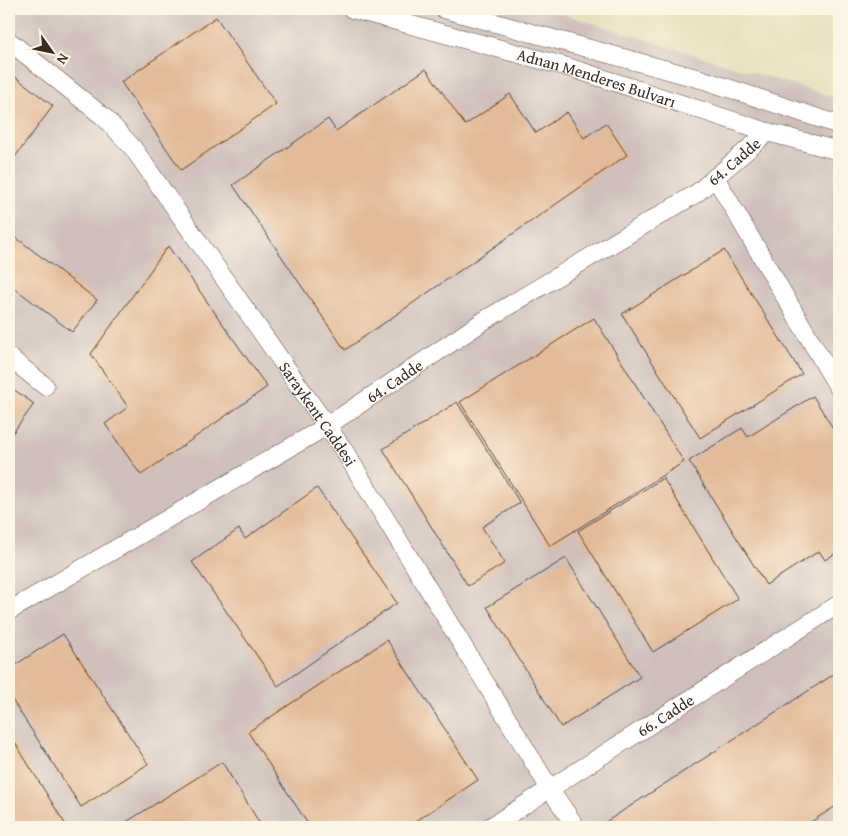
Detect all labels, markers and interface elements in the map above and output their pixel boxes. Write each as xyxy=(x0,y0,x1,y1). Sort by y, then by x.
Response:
north arrow xyxy=(28,28,78,78)
street label: Adnan Menderes Bulvarı xyxy=(514,42,680,114)
text: N xyxy=(52,50,74,69)
street label: 64. Cadde xyxy=(702,131,766,191)
street label: 64. Cadde xyxy=(361,353,427,409)
street label: Saraykent Caddesi xyxy=(273,357,363,471)
street label: 66. Cadde xyxy=(632,688,699,742)

